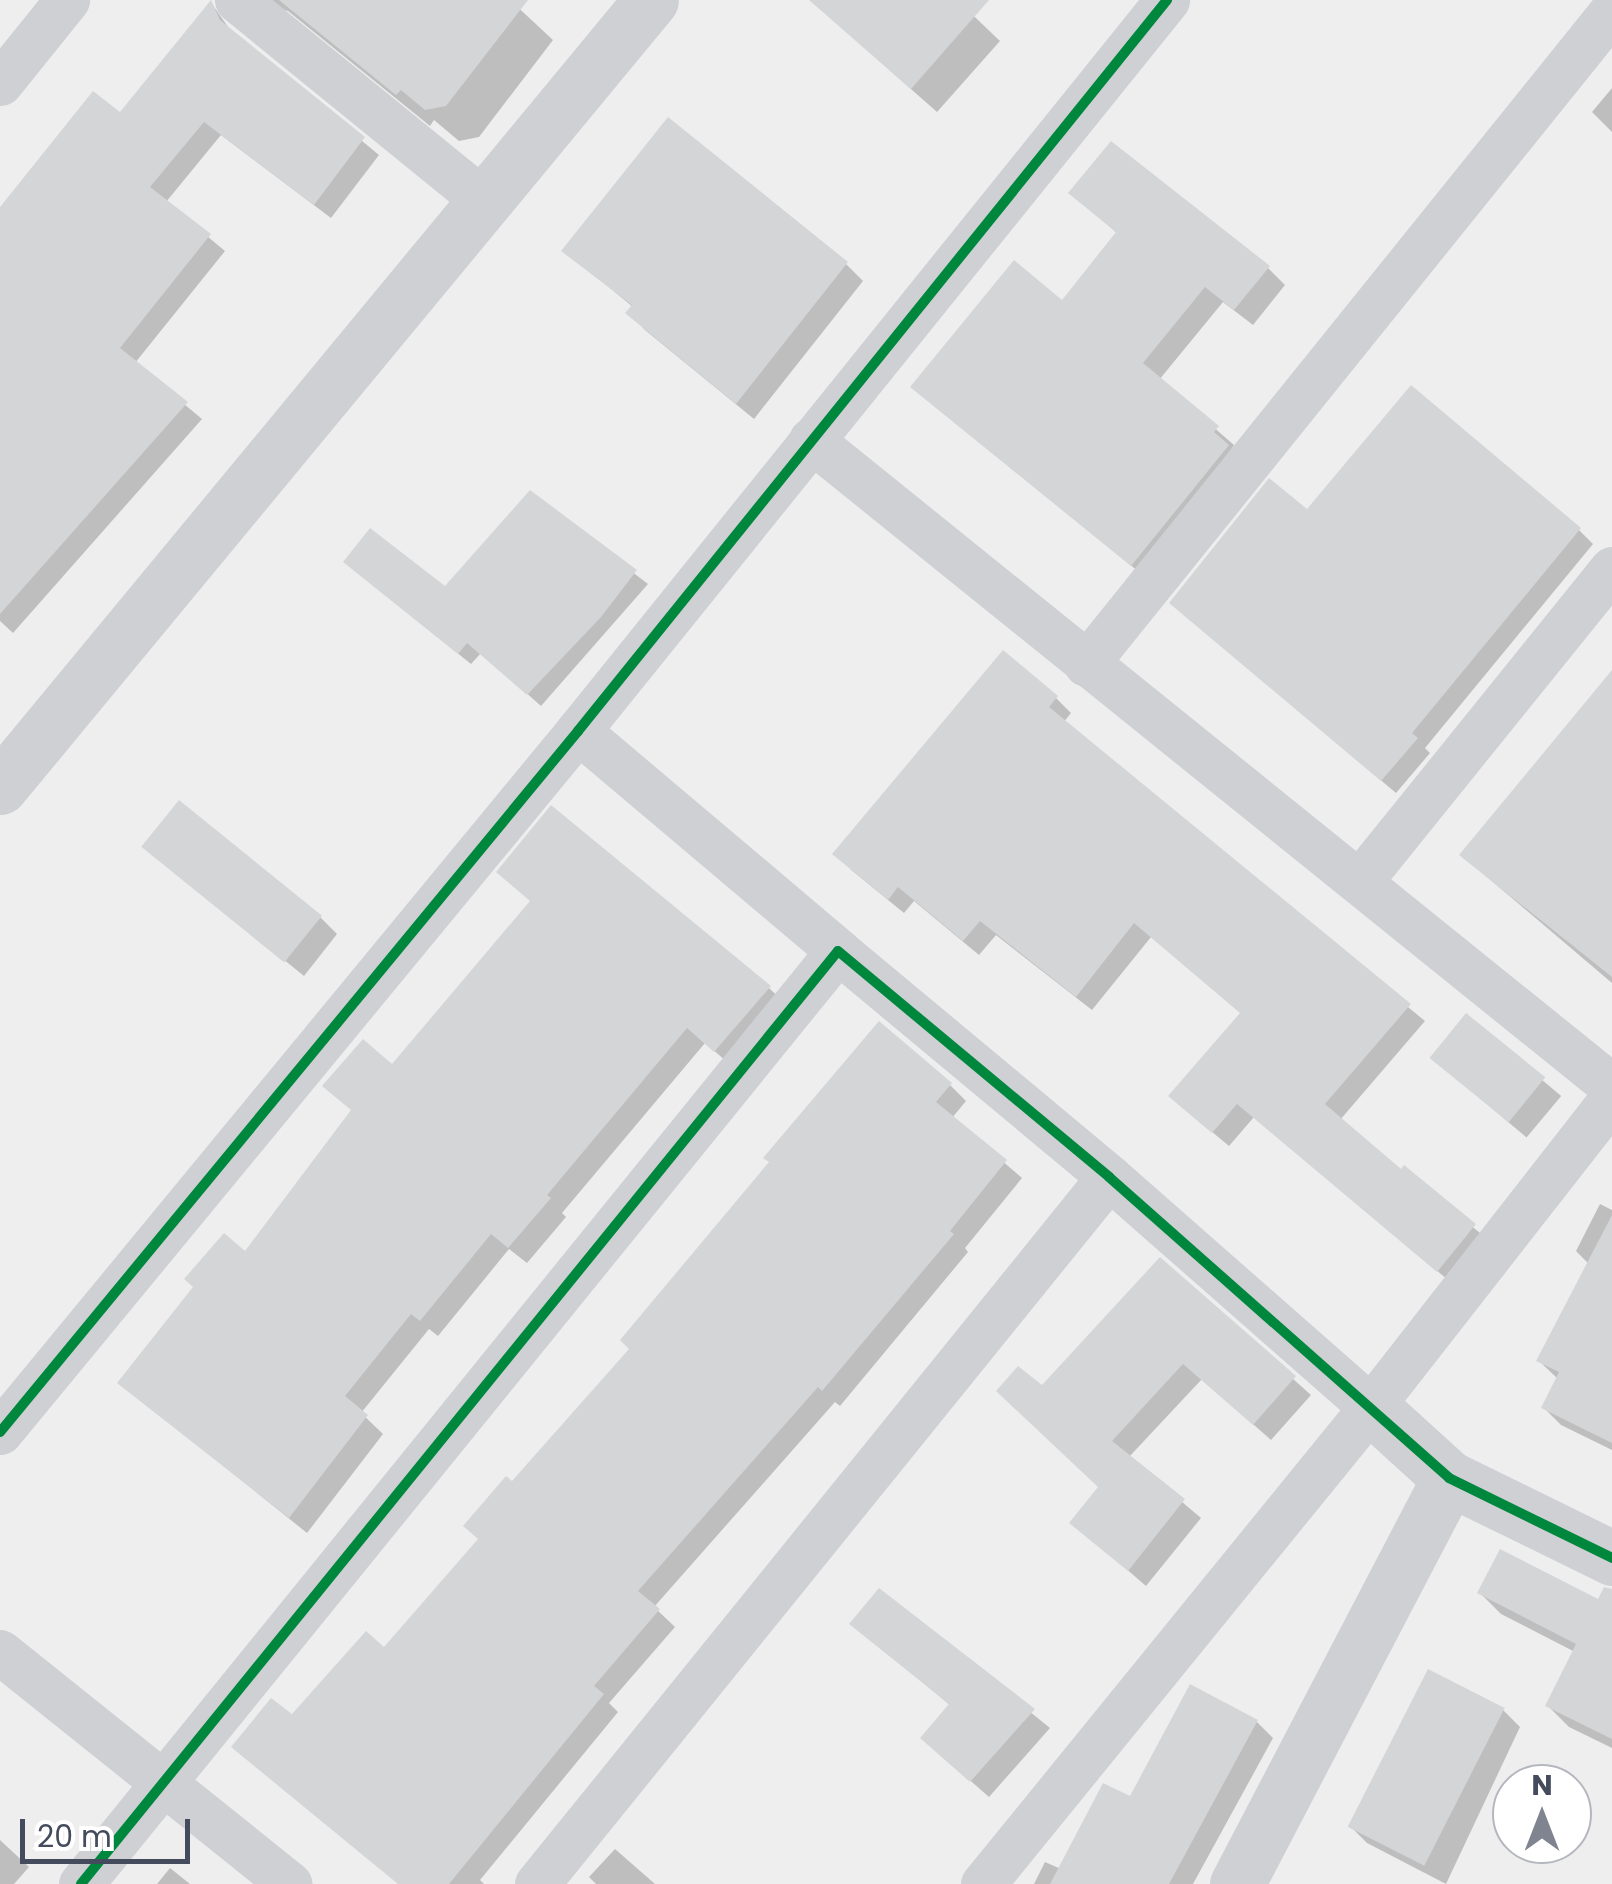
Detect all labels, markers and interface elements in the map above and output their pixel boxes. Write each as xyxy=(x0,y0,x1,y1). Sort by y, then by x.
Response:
north arrow xyxy=(1492,1764,1592,1864)
text: N xyxy=(1531,1766,1553,1805)
scale bar xyxy=(25,1799,195,1861)
text: 20 m xyxy=(37,1815,112,1858)

